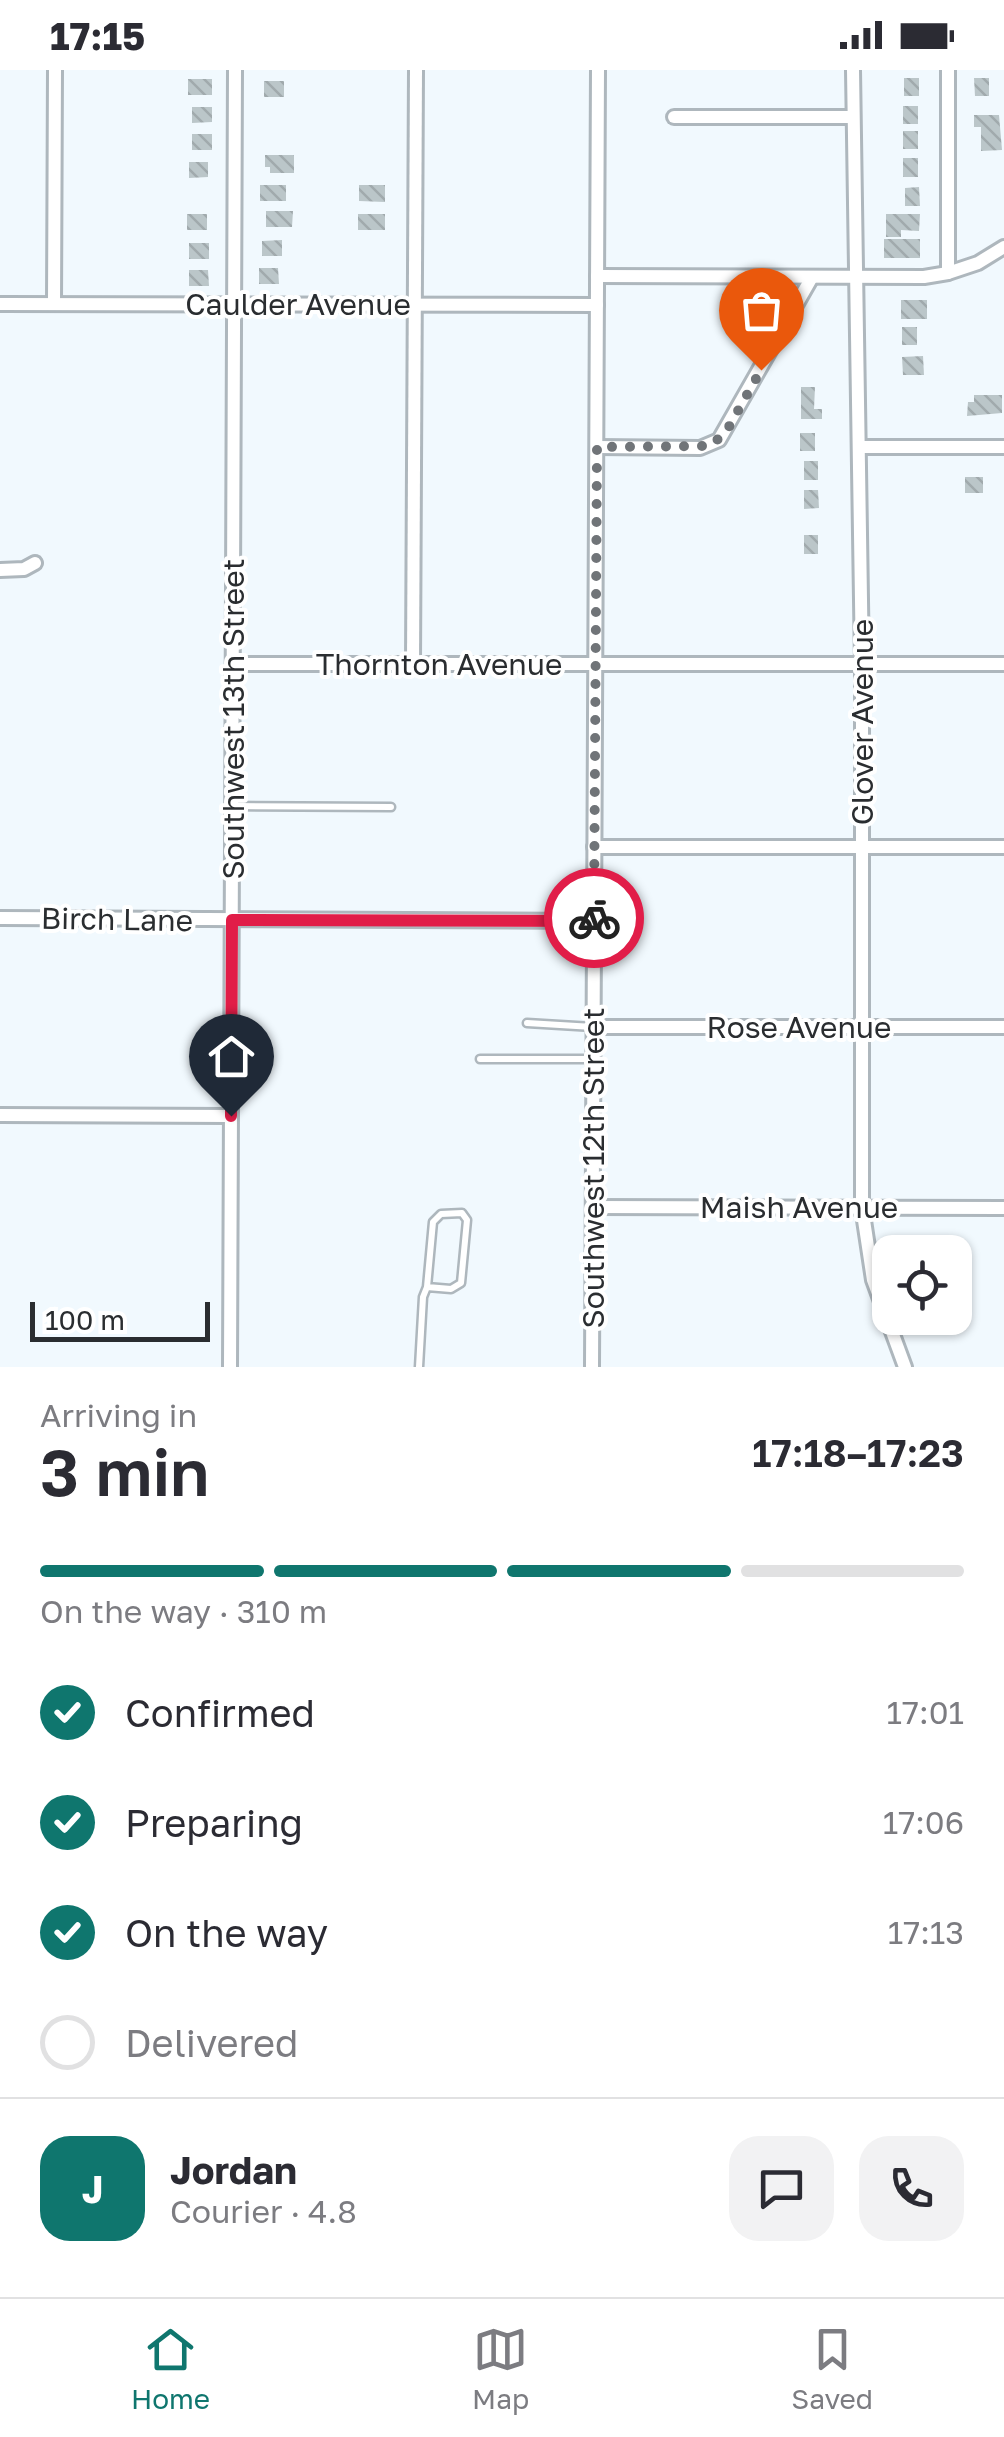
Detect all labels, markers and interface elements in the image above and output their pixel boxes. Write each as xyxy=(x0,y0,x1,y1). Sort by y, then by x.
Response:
text: 17:15 xyxy=(50,13,145,58)
pin xyxy=(719,268,804,371)
icon: bag xyxy=(734,283,789,338)
street label: Caulder Avenue xyxy=(185,286,411,322)
street label: Southwest 13th Street xyxy=(215,558,251,880)
street label: Glover Avenue xyxy=(844,619,880,825)
street label: Thornton Avenue xyxy=(316,646,562,682)
courier xyxy=(544,868,644,968)
icon: bike xyxy=(567,891,622,946)
street label: Birch Lane xyxy=(41,900,193,938)
street label: Southwest 12th Street xyxy=(575,1008,611,1329)
street label: Rose Avenue xyxy=(707,1009,891,1045)
pin xyxy=(189,1014,274,1117)
icon: home xyxy=(204,1029,259,1084)
street label: Maish Avenue xyxy=(700,1189,898,1225)
map controls xyxy=(872,1235,972,1335)
button: locate xyxy=(872,1235,972,1335)
scale bar xyxy=(30,1297,210,1342)
text: 100 m xyxy=(45,1303,125,1336)
text: Arriving in xyxy=(40,1396,197,1434)
text: 17:18–17:23 xyxy=(752,1430,964,1475)
text: 3 min xyxy=(40,1432,209,1510)
text: On the way · 310 m xyxy=(40,1592,327,1630)
icon: check xyxy=(40,1685,95,1740)
text: Confirmed xyxy=(125,1690,315,1735)
text: 17:01 xyxy=(887,1693,964,1731)
icon: check xyxy=(40,1795,95,1850)
text: Preparing xyxy=(125,1800,303,1845)
text: 17:06 xyxy=(883,1803,964,1841)
icon: check xyxy=(40,1905,95,1960)
text: On the way xyxy=(125,1910,328,1955)
text: 17:13 xyxy=(888,1913,964,1951)
text: Delivered xyxy=(125,2020,298,2065)
button: chat xyxy=(729,2136,834,2241)
button: phone xyxy=(859,2136,964,2241)
text: Jordan xyxy=(170,2147,297,2192)
text: J xyxy=(82,2166,103,2211)
text: Courier · 4.8 xyxy=(170,2192,357,2230)
tab: Home xyxy=(131,2322,210,2415)
tab: Map xyxy=(472,2322,529,2415)
tab: Saved xyxy=(791,2322,873,2415)

